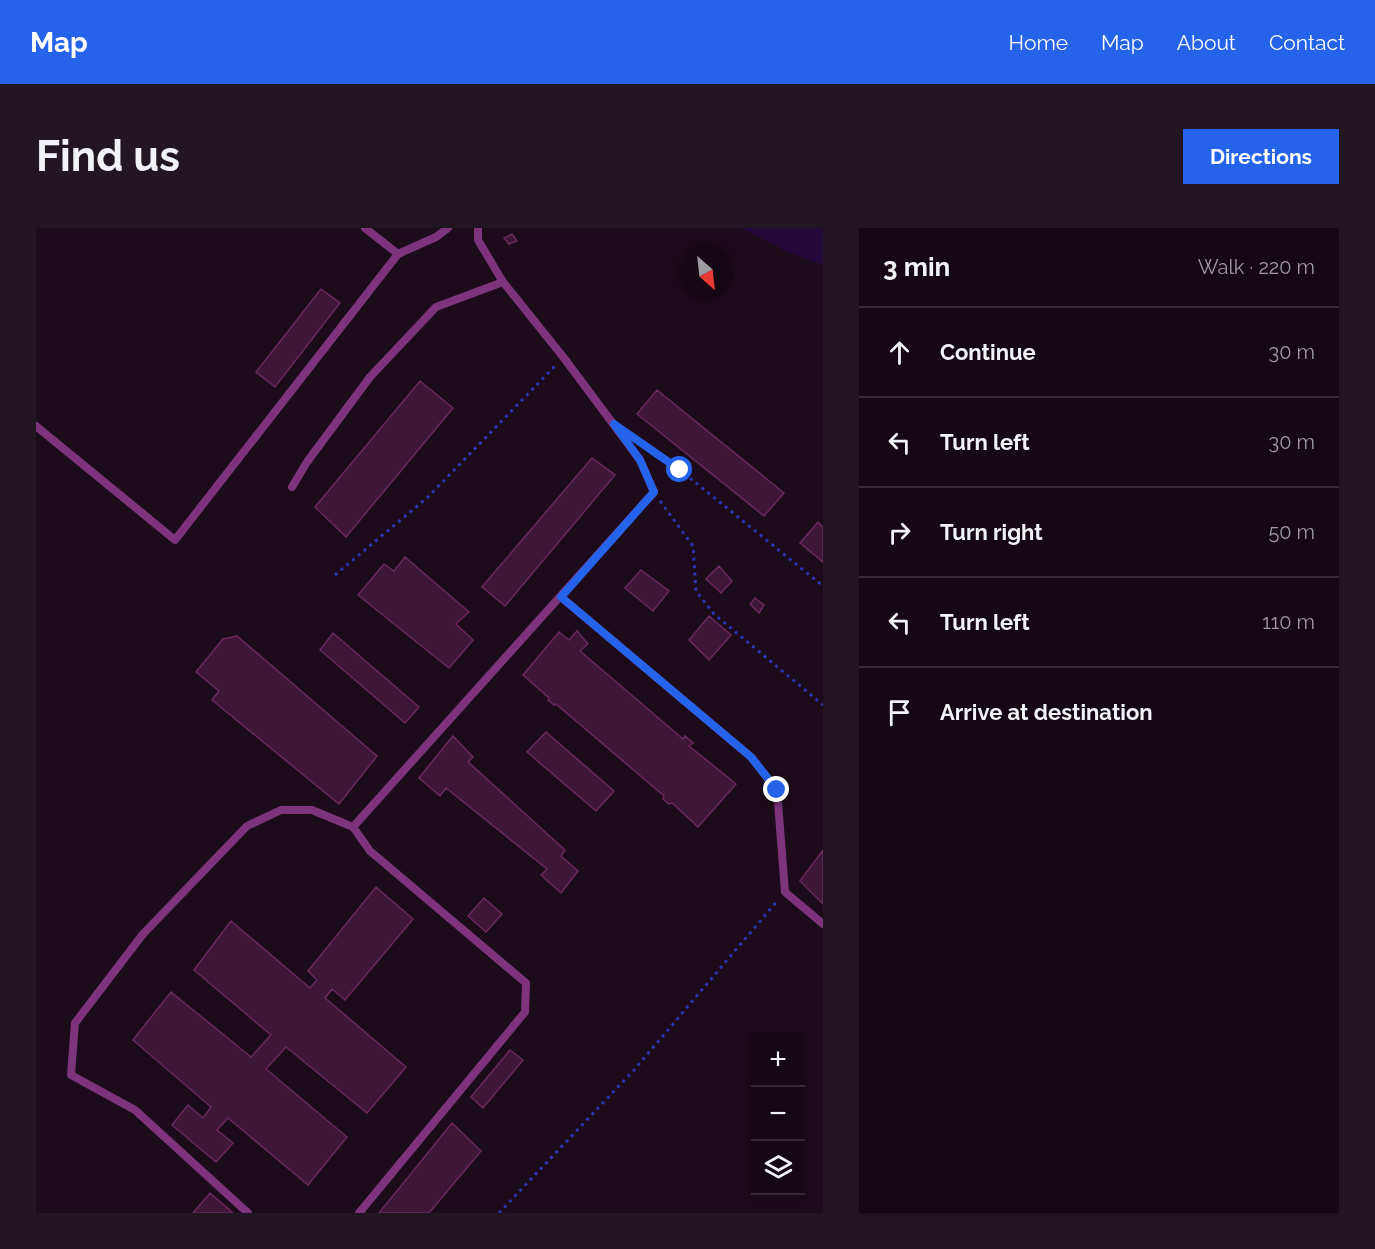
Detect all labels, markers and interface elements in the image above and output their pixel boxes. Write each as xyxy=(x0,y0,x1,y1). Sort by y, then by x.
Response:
text: Map xyxy=(30,26,88,59)
text: Home xyxy=(1009,30,1068,55)
text: Map xyxy=(1101,30,1144,55)
text: About xyxy=(1177,30,1236,55)
text: Contact xyxy=(1269,30,1345,55)
button: Directions xyxy=(1183,129,1339,184)
text: Find us xyxy=(36,132,180,181)
north arrow xyxy=(679,246,733,300)
text: 3 min xyxy=(883,252,950,282)
text: Walk · 220 m xyxy=(1198,255,1315,279)
icon: ahead xyxy=(883,336,916,369)
text: Continue xyxy=(940,339,1036,365)
text: 30 m xyxy=(1269,340,1315,364)
icon: left xyxy=(883,426,916,459)
text: Turn left xyxy=(940,429,1030,455)
text: 30 m xyxy=(1269,430,1315,454)
route start xyxy=(666,456,692,482)
icon: right xyxy=(883,516,916,549)
text: Turn right xyxy=(940,519,1043,545)
text: 50 m xyxy=(1268,520,1315,544)
icon: left xyxy=(883,606,916,639)
text: Turn left xyxy=(940,609,1030,635)
text: 110 m xyxy=(1262,610,1315,634)
icon: arrive xyxy=(883,696,916,729)
text: Arrive at destination xyxy=(940,699,1153,725)
route end xyxy=(763,776,789,802)
map controls xyxy=(751,1033,805,1195)
button: + xyxy=(751,1033,805,1087)
button: − xyxy=(751,1087,805,1141)
button: layers xyxy=(751,1141,805,1195)

